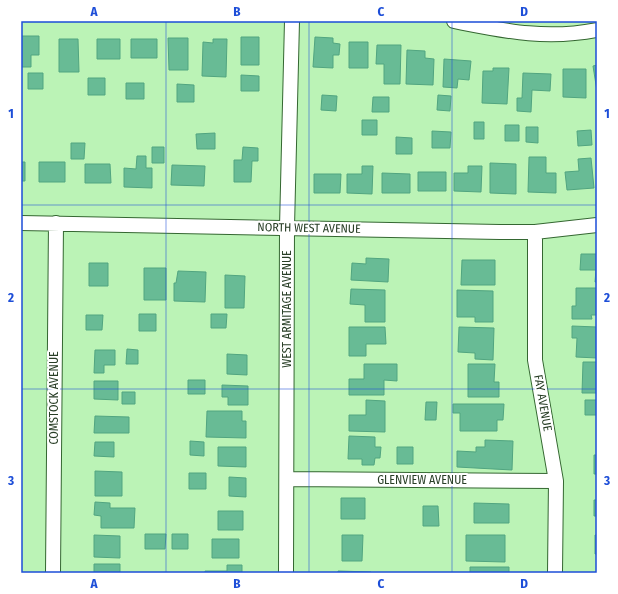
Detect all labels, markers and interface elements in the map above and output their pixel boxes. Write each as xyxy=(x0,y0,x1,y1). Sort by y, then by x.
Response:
text: A xyxy=(89,4,98,19)
text: B xyxy=(233,4,241,19)
text: C xyxy=(378,4,385,19)
text: D xyxy=(520,4,528,19)
text: 1 xyxy=(8,106,14,121)
text: 1 xyxy=(604,106,610,121)
street label: NORTH WEST AVENUE xyxy=(257,220,361,236)
street label: WEST ARMITAGE AVENUE xyxy=(280,250,294,368)
text: 2 xyxy=(7,290,14,305)
text: 2 xyxy=(603,290,610,305)
street label: COMSTOCK AVENUE xyxy=(47,351,61,445)
street label: FAY AVENUE xyxy=(531,374,555,433)
text: 3 xyxy=(7,473,14,488)
street label: GLENVIEW AVENUE xyxy=(377,473,467,487)
text: 3 xyxy=(603,473,610,488)
text: A xyxy=(89,576,98,591)
text: B xyxy=(233,576,241,591)
text: C xyxy=(378,576,385,591)
text: D xyxy=(520,576,528,591)

